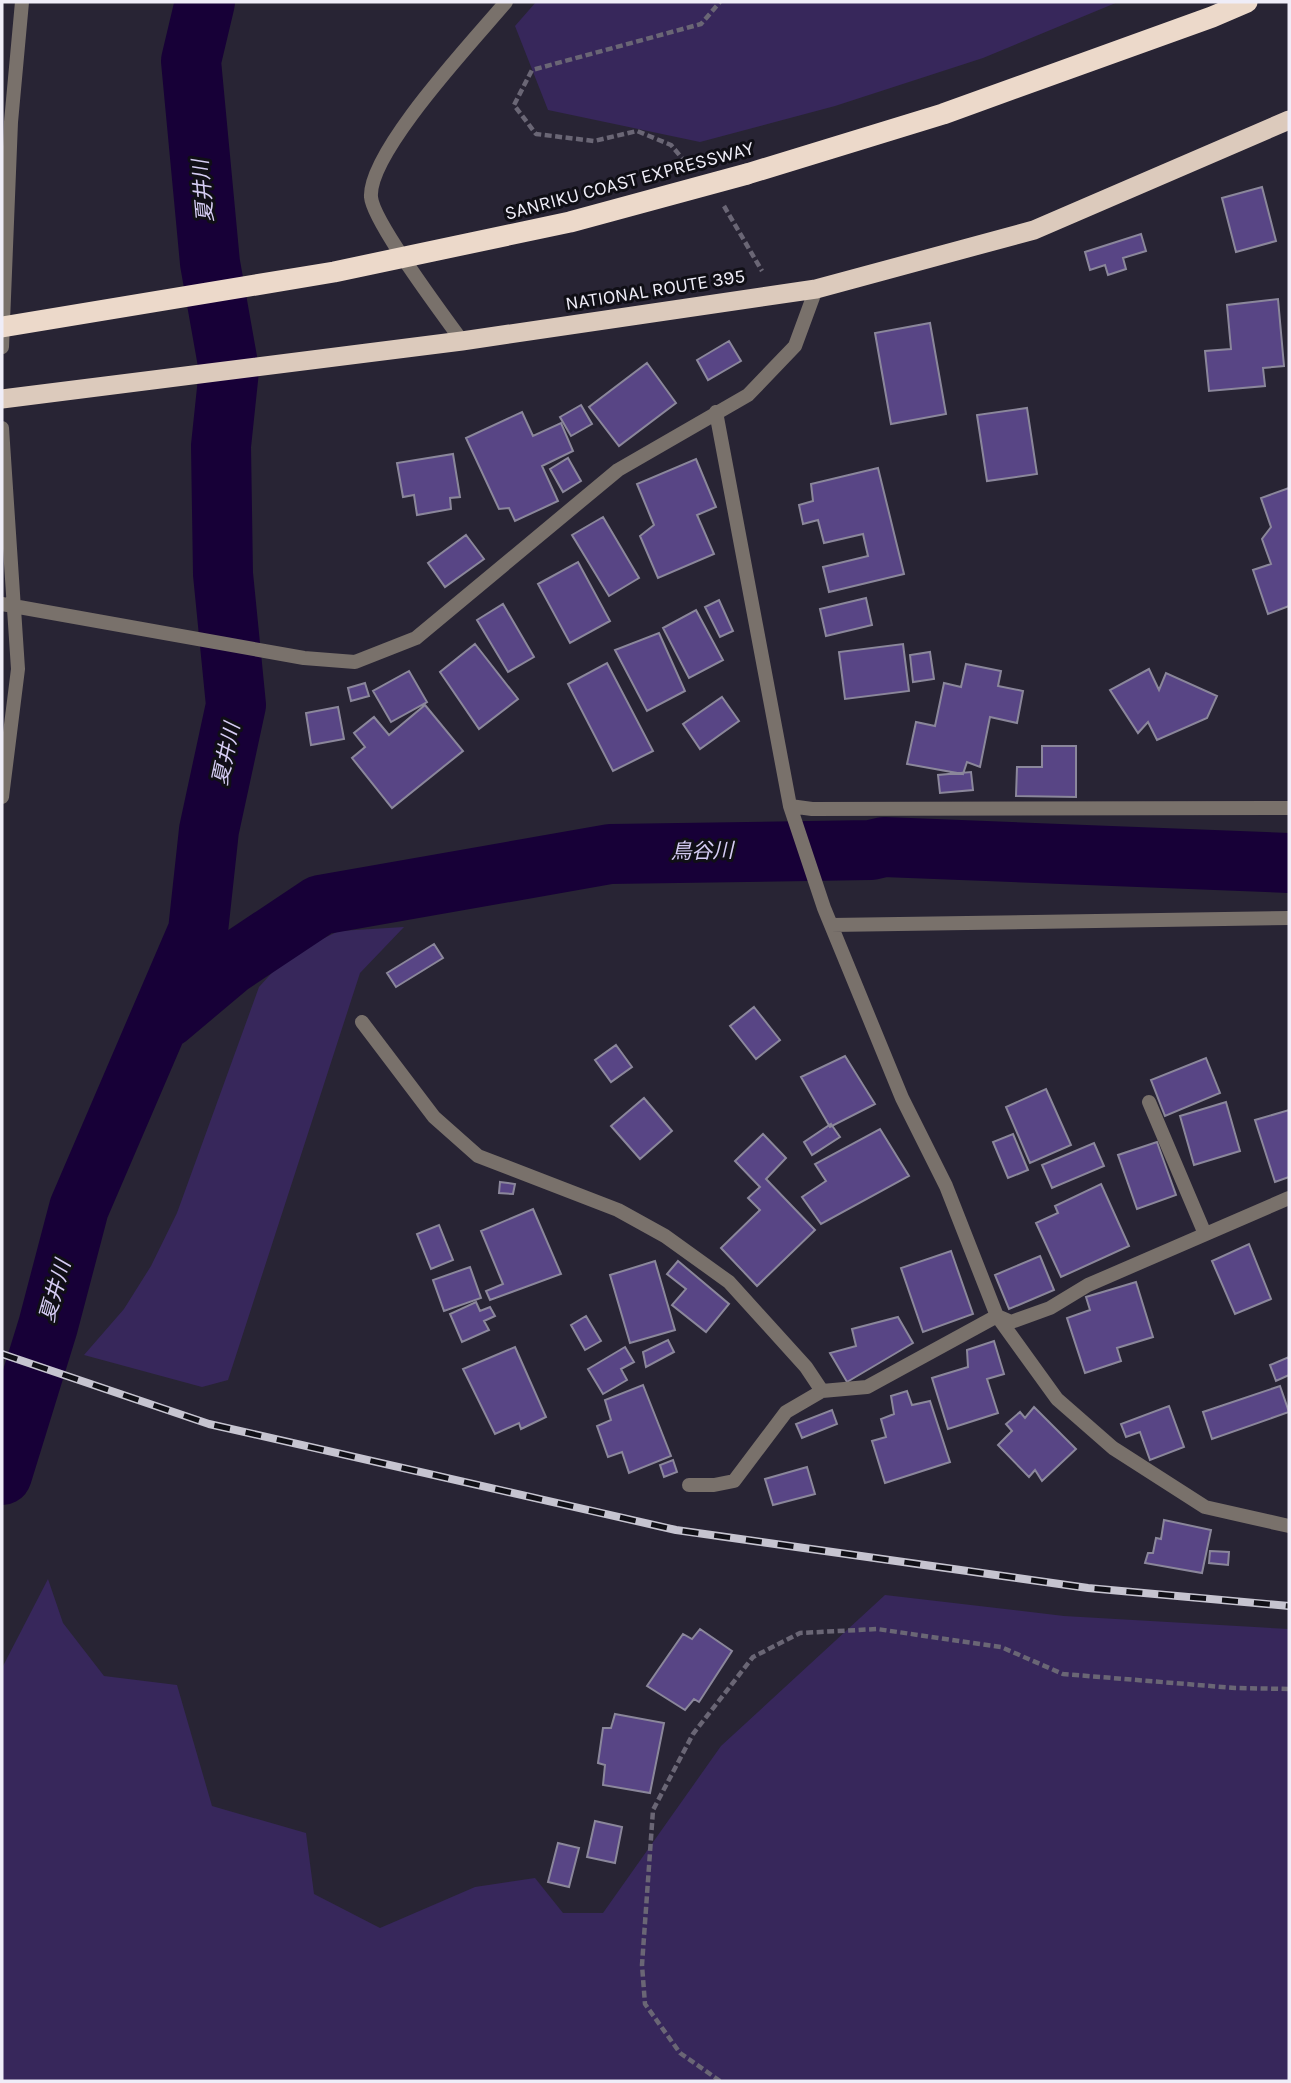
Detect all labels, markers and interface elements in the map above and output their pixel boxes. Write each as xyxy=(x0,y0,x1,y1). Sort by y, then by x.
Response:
street label: SANRIKU COAST EXPRESSWAY xyxy=(502,137,757,225)
water label: 夏井川 xyxy=(188,157,218,223)
street label: NATIONAL ROUTE 395 xyxy=(564,265,747,315)
water label: 夏井川 xyxy=(208,719,245,787)
water label: 鳥谷川 xyxy=(670,838,736,864)
water label: 夏井川 xyxy=(35,1255,76,1325)

